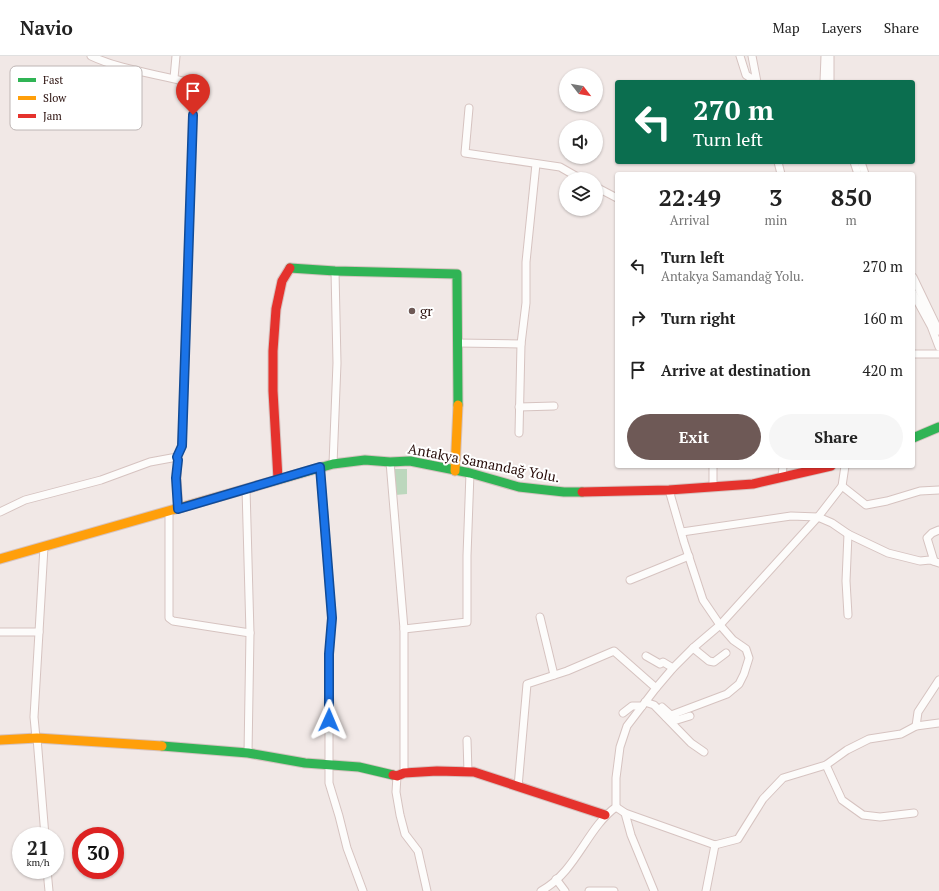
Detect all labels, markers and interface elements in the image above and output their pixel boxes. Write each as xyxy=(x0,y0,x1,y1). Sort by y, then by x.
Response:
text: Navio xyxy=(20,15,73,40)
text: Map xyxy=(773,18,800,37)
text: Layers xyxy=(822,18,862,37)
text: Share xyxy=(884,18,919,37)
legend xyxy=(10,66,142,130)
north arrow xyxy=(559,68,603,112)
map controls xyxy=(559,68,603,216)
text: Fast xyxy=(43,73,63,87)
pin xyxy=(176,74,210,115)
icon: arrive xyxy=(182,80,204,102)
text: Slow xyxy=(43,91,67,105)
text: 270 m xyxy=(693,91,774,128)
icon: left xyxy=(627,96,679,148)
text: Jam xyxy=(43,109,62,123)
button: sound xyxy=(559,120,603,164)
text: Turn left xyxy=(693,127,763,151)
button: layers xyxy=(559,172,603,216)
text: 22:49 xyxy=(658,181,721,213)
text: 3 xyxy=(769,181,783,213)
text: 850 xyxy=(831,181,871,213)
text: Arrival xyxy=(670,211,710,229)
text: min xyxy=(764,211,787,229)
text: m xyxy=(846,211,857,229)
text: Turn left xyxy=(661,247,725,267)
icon: left xyxy=(627,255,649,277)
text: 270 m xyxy=(862,256,903,276)
text: Antakya Samandağ Yolu. xyxy=(661,267,804,285)
place label: gr xyxy=(420,301,433,320)
marker: gr xyxy=(407,306,417,316)
icon: right xyxy=(627,307,649,329)
text: Turn right xyxy=(661,308,736,328)
text: 160 m xyxy=(862,308,903,328)
icon: arrive xyxy=(627,359,649,381)
text: Arrive at destination xyxy=(661,360,811,380)
text: 420 m xyxy=(862,360,903,380)
button: Exit xyxy=(627,414,761,460)
button: Share xyxy=(769,414,903,460)
street label: Antakya Samandağ Yolu. xyxy=(407,438,562,487)
position arrow xyxy=(308,699,350,741)
speed limit sign: 30 xyxy=(72,827,124,879)
text: 21 xyxy=(27,834,49,861)
text: km/h xyxy=(26,856,50,869)

